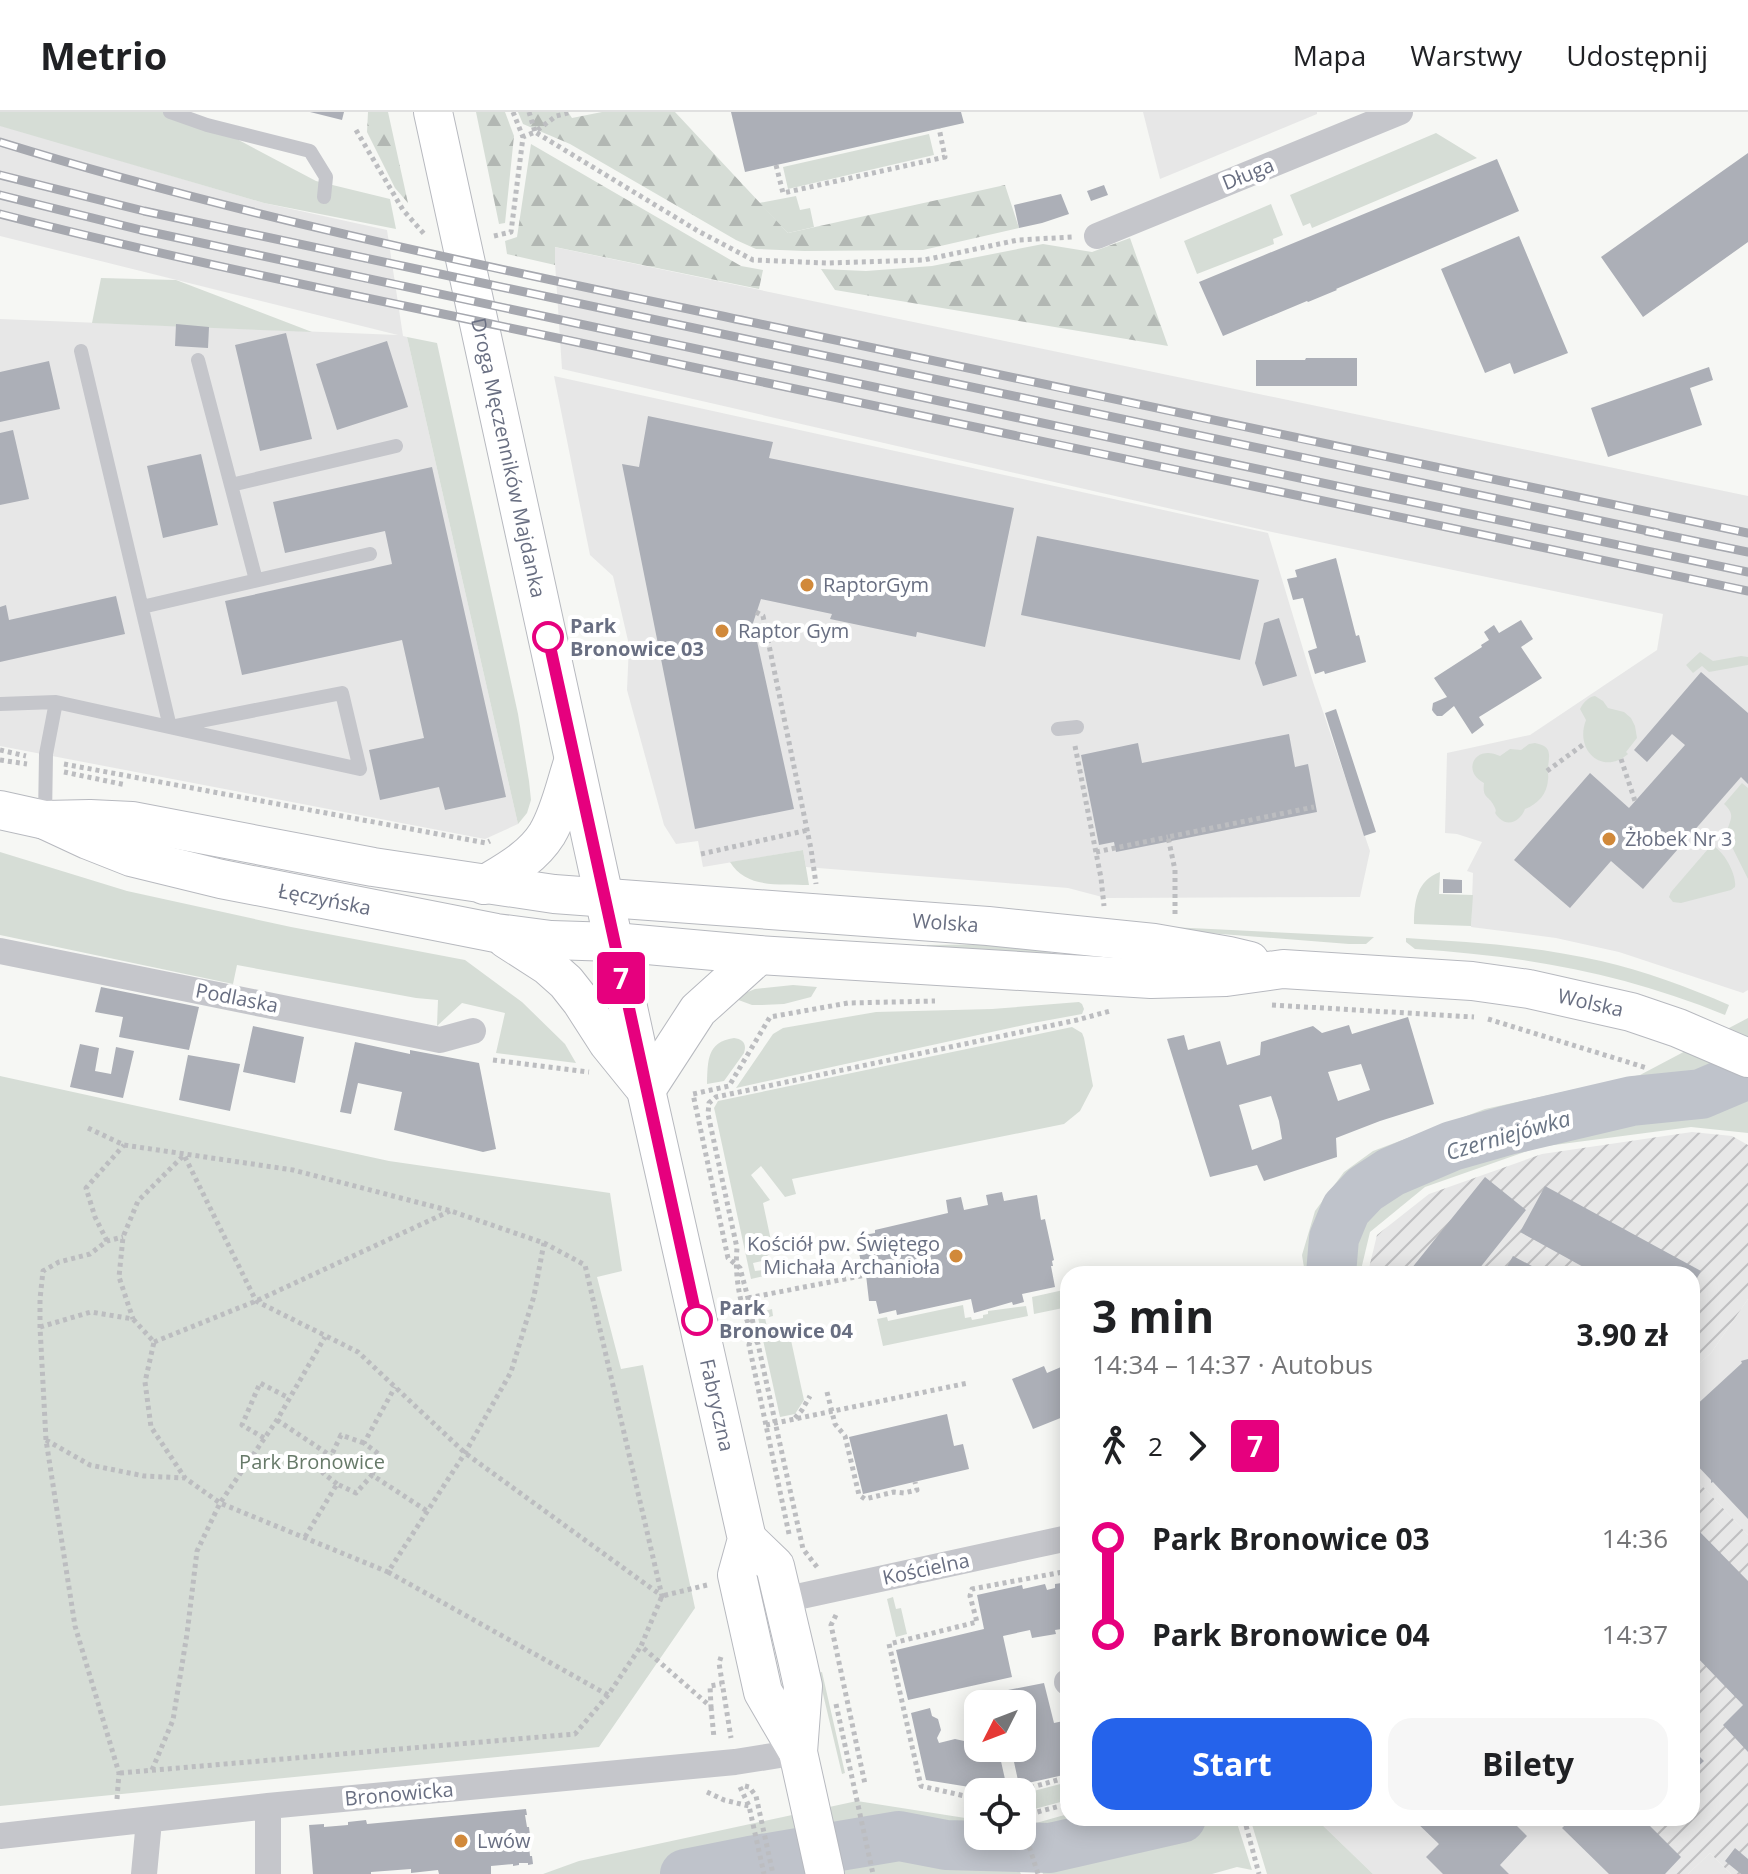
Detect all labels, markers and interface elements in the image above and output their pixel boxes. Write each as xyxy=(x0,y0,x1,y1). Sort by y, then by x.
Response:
text: Metrio xyxy=(40,29,167,81)
text: Mapa xyxy=(1293,36,1366,74)
text: Warstwy xyxy=(1410,36,1522,74)
text: Udostępnij xyxy=(1566,36,1708,74)
street label: Długa xyxy=(1218,151,1278,196)
street label: Droga Męczenników Majdanka xyxy=(465,315,552,600)
place label: RaptorGym xyxy=(823,571,929,598)
marker: RaptorGym xyxy=(798,576,816,594)
place label: Park Bronowice 03 xyxy=(570,612,704,662)
place label: Raptor Gym xyxy=(738,617,849,644)
marker: Park Bronowice 03 xyxy=(533,622,563,652)
marker: Raptor Gym xyxy=(713,622,731,640)
place label: Żłobek Nr 3 xyxy=(1625,825,1733,852)
marker: Żłobek Nr 3 xyxy=(1600,830,1618,848)
street label: Łęczyńska xyxy=(276,877,374,921)
street label: Wolska xyxy=(911,906,980,938)
line badge: 7 xyxy=(595,952,647,1004)
text: 7 xyxy=(613,959,629,997)
street label: Podlaska xyxy=(193,976,281,1019)
street label: Wolska xyxy=(1555,982,1626,1023)
water label: Czerniejówka xyxy=(1442,1102,1574,1166)
place label: Kościół pw. Świętego Michała Archanioła xyxy=(747,1230,940,1280)
marker: Kościół pw. Świętego Michała Archanioła xyxy=(947,1247,965,1265)
text: 3 min xyxy=(1092,1286,1214,1346)
place label: Park Bronowice 04 xyxy=(719,1294,853,1344)
marker: Park Bronowice 04 xyxy=(682,1305,712,1335)
text: 3.90 zł xyxy=(1576,1314,1668,1355)
text: 14:34 – 14:37 · Autobus xyxy=(1092,1346,1373,1382)
street label: Fabryczna xyxy=(694,1356,741,1454)
icon: walk xyxy=(1092,1424,1136,1468)
icon: forward xyxy=(1175,1424,1219,1468)
text: 7 xyxy=(1247,1427,1263,1465)
text: 2 xyxy=(1148,1428,1163,1464)
park label: Park Bronowice xyxy=(239,1448,385,1475)
text: Park Bronowice 03 xyxy=(1152,1518,1430,1559)
text: 14:36 xyxy=(1602,1520,1668,1556)
street label: Kościelna xyxy=(880,1546,972,1591)
text: Park Bronowice 04 xyxy=(1152,1614,1430,1655)
text: 14:37 xyxy=(1602,1616,1668,1652)
north arrow xyxy=(964,1690,1036,1762)
map controls xyxy=(964,1690,1036,1850)
button: Start xyxy=(1092,1718,1372,1810)
button: Bilety xyxy=(1388,1718,1668,1810)
street label: Bronowicka xyxy=(343,1775,455,1812)
button: locate xyxy=(964,1778,1036,1850)
place label: Lwów xyxy=(477,1827,531,1854)
marker: Lwów xyxy=(452,1832,470,1850)

